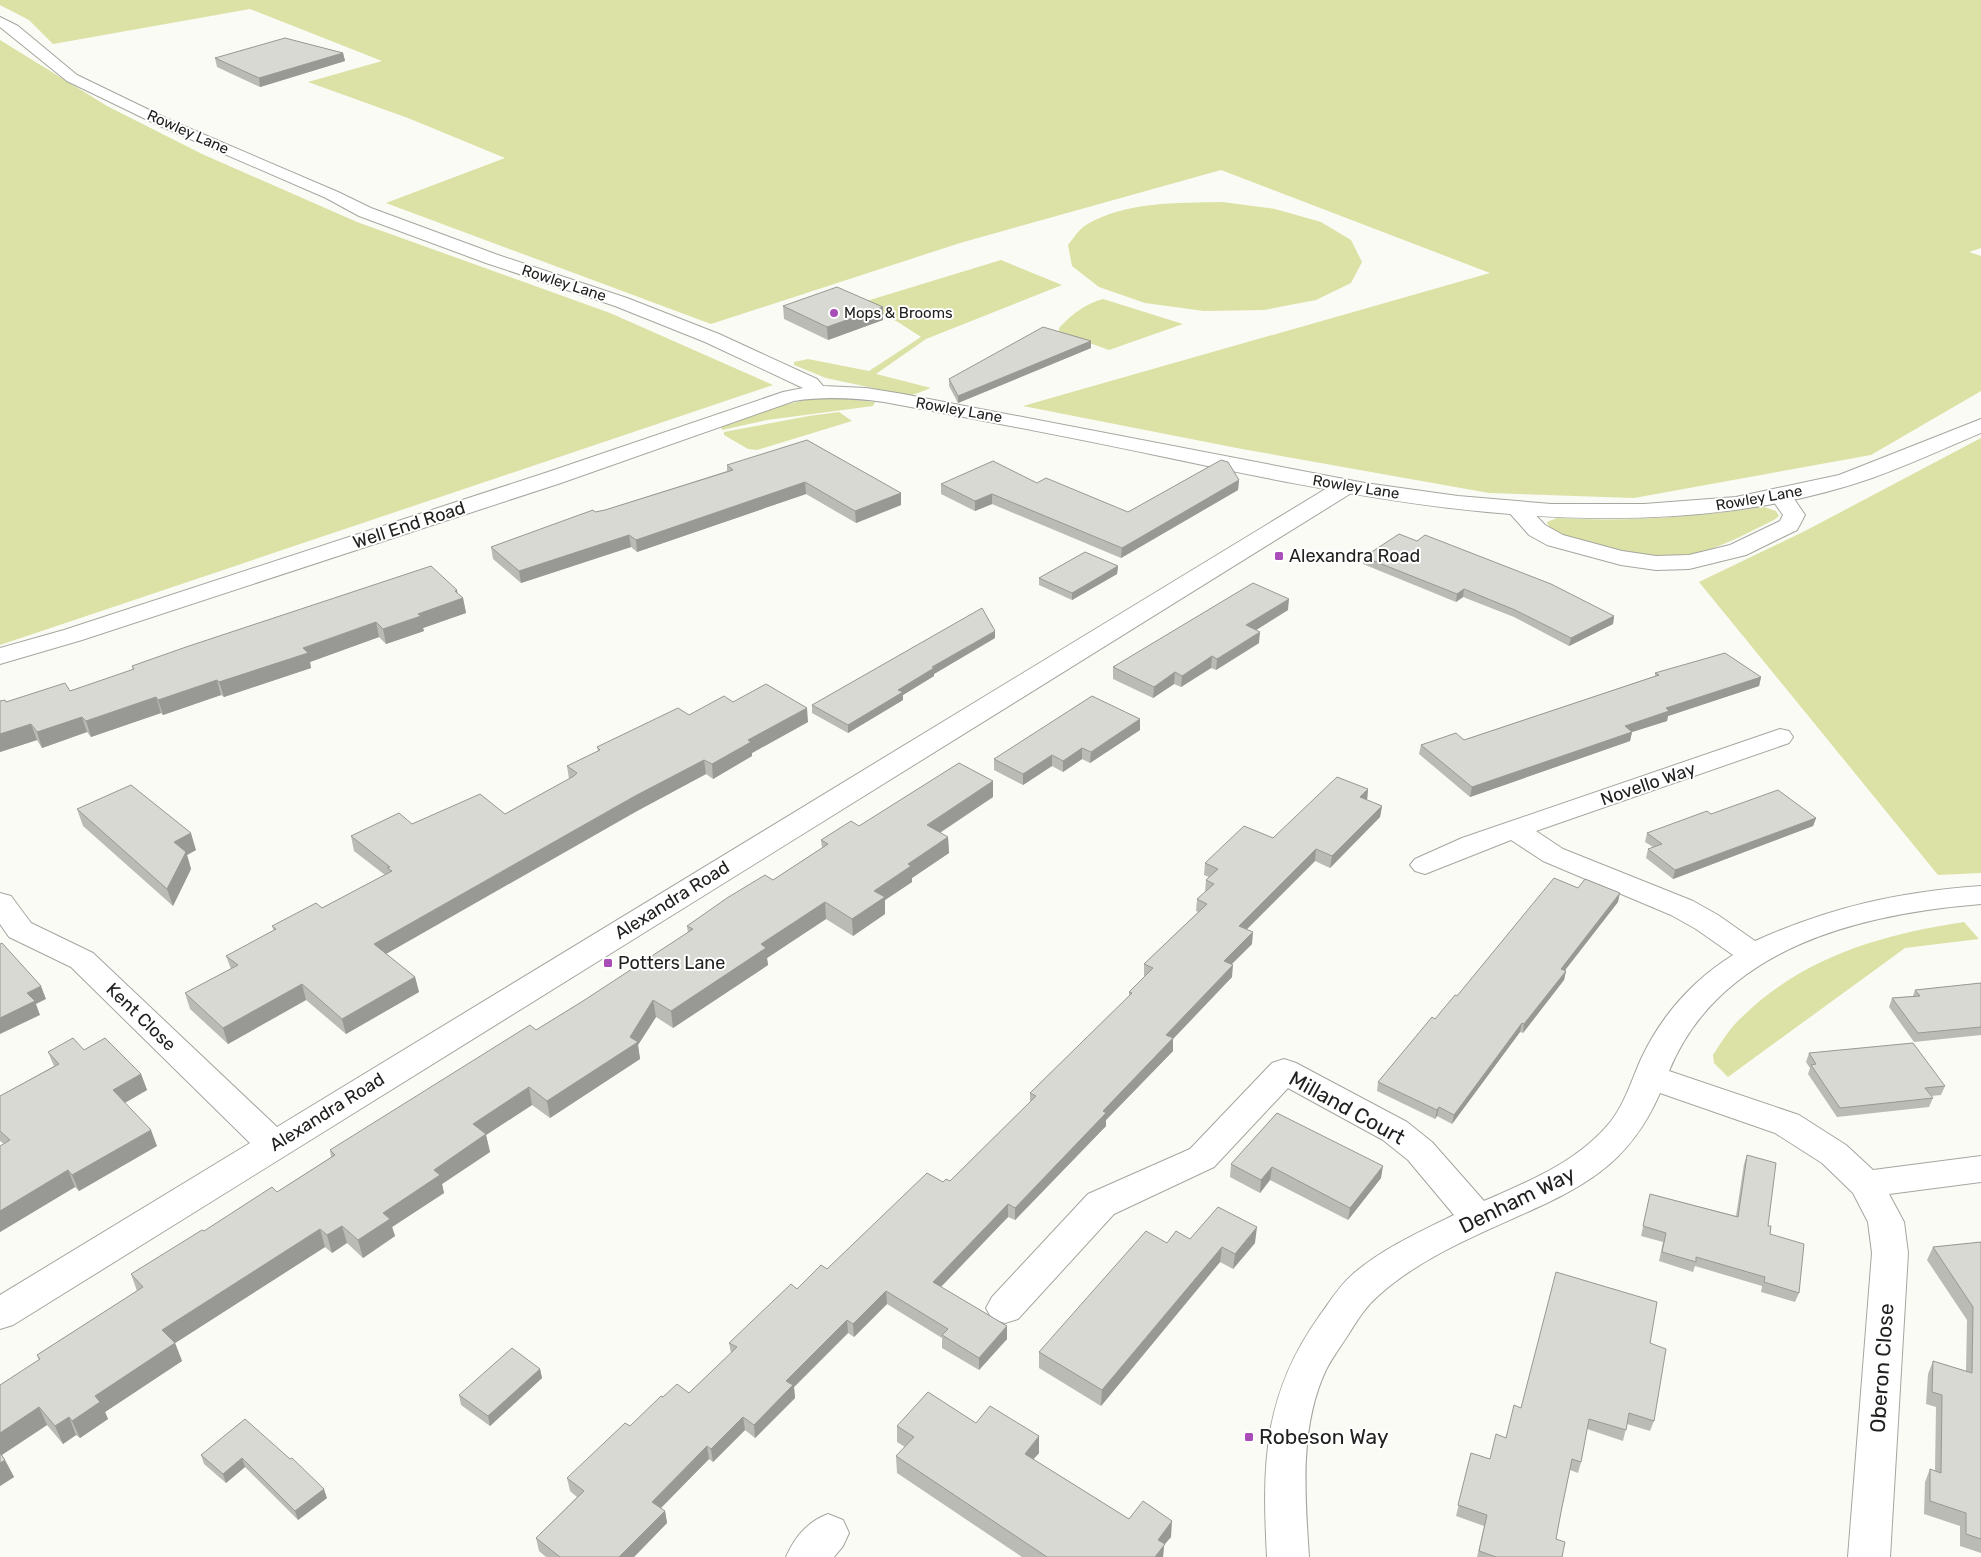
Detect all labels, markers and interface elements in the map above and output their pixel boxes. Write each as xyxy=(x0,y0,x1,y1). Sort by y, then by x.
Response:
street label: Rowley Lane xyxy=(144,106,232,158)
street label: Rowley Lane xyxy=(520,261,608,305)
place label: Mops & Brooms xyxy=(844,304,953,322)
marker: Mops & Brooms xyxy=(828,307,840,319)
street label: Rowley Lane xyxy=(914,394,1004,426)
street label: Rowley Lane xyxy=(1311,471,1401,503)
street label: Rowley Lane xyxy=(1714,482,1804,514)
street label: Well End Road xyxy=(350,496,468,554)
place label: Alexandra Road xyxy=(1289,545,1420,567)
marker: Alexandra Road xyxy=(1273,550,1285,562)
street label: Novello Way xyxy=(1598,757,1698,811)
street label: Alexandra Road xyxy=(611,856,733,944)
place label: Potters Lane xyxy=(618,952,725,974)
marker: Potters Lane xyxy=(602,957,614,969)
street label: Kent Close xyxy=(102,978,180,1056)
street label: Milland Court xyxy=(1285,1065,1410,1150)
street label: Alexandra Road xyxy=(266,1068,388,1156)
street label: Denham Way xyxy=(1455,1160,1579,1238)
street label: Oberon Close xyxy=(1865,1302,1898,1434)
place label: Robeson Way xyxy=(1259,1424,1389,1449)
marker: Robeson Way xyxy=(1243,1431,1255,1443)

